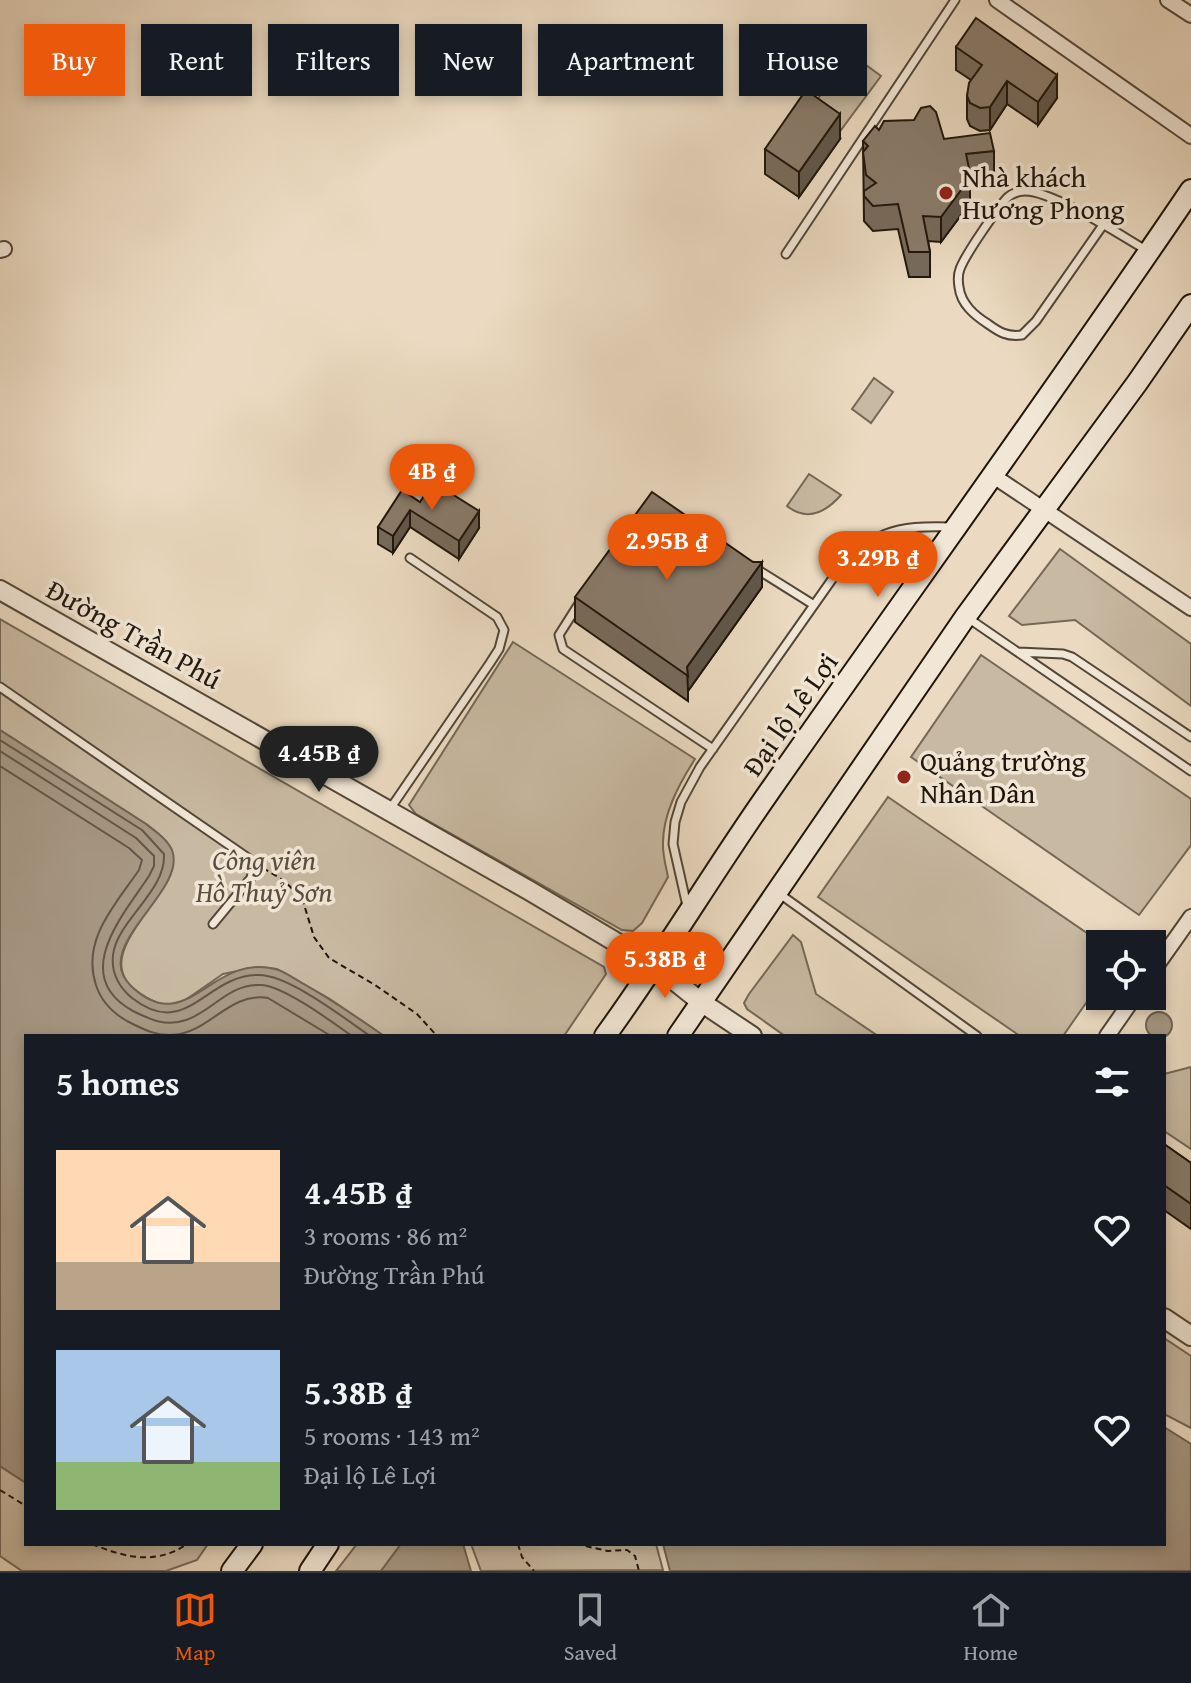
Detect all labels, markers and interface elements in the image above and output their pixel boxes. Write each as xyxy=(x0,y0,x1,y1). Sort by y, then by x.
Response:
chip: Buy xyxy=(24,24,125,96)
chip: Rent xyxy=(141,24,252,96)
chip: Filters xyxy=(268,24,399,96)
chip: New xyxy=(415,24,522,96)
chip: Apartment xyxy=(538,24,723,96)
chip: House xyxy=(739,24,867,96)
place label: Nhà khách Hương Phong xyxy=(962,156,1124,229)
marker: Nhà khách Hương Phong xyxy=(937,184,955,202)
pin: 4B ₫ xyxy=(385,444,479,512)
text: 4B ₫ xyxy=(408,450,456,489)
pin: 2.95B ₫ xyxy=(593,514,741,582)
text: 2.95B ₫ xyxy=(625,520,709,559)
pin: 3.29B ₫ xyxy=(804,531,952,599)
text: 3.29B ₫ xyxy=(836,537,920,576)
street label: Đường Trần Phú xyxy=(39,569,229,699)
street label: Đại lộ Lê Lợi xyxy=(732,643,847,784)
pin: 4.45B ₫ xyxy=(245,726,393,794)
text: 4.45B ₫ xyxy=(277,732,361,771)
place label: Quảng trường Nhân Dân xyxy=(920,740,1086,813)
marker: Quảng trường Nhân Dân xyxy=(895,768,913,786)
park label: Công viên Hồ Thuỷ Sơn xyxy=(195,839,332,912)
map controls xyxy=(1086,930,1166,1010)
button: locate xyxy=(1086,930,1166,1010)
pin: 5.38B ₫ xyxy=(591,932,739,1000)
text: 5.38B ₫ xyxy=(623,938,707,977)
text: 5 homes xyxy=(56,1058,180,1107)
icon: filters xyxy=(1090,1060,1134,1104)
text: 4.45B ₫ xyxy=(304,1167,413,1216)
icon: home xyxy=(120,1182,216,1278)
icon: heart xyxy=(1090,1208,1134,1252)
text: 3 rooms · 86 m² xyxy=(304,1216,467,1255)
text: Đường Trần Phú xyxy=(304,1255,485,1294)
text: 5.38B ₫ xyxy=(304,1367,413,1416)
icon: home xyxy=(120,1382,216,1478)
icon: heart xyxy=(1090,1408,1134,1452)
text: 5 rooms · 143 m² xyxy=(304,1416,480,1455)
text: Đại lộ Lê Lợi xyxy=(304,1455,436,1494)
tab: Map xyxy=(173,1588,217,1668)
tab: Saved xyxy=(564,1588,617,1668)
tab: Home xyxy=(964,1588,1018,1668)

